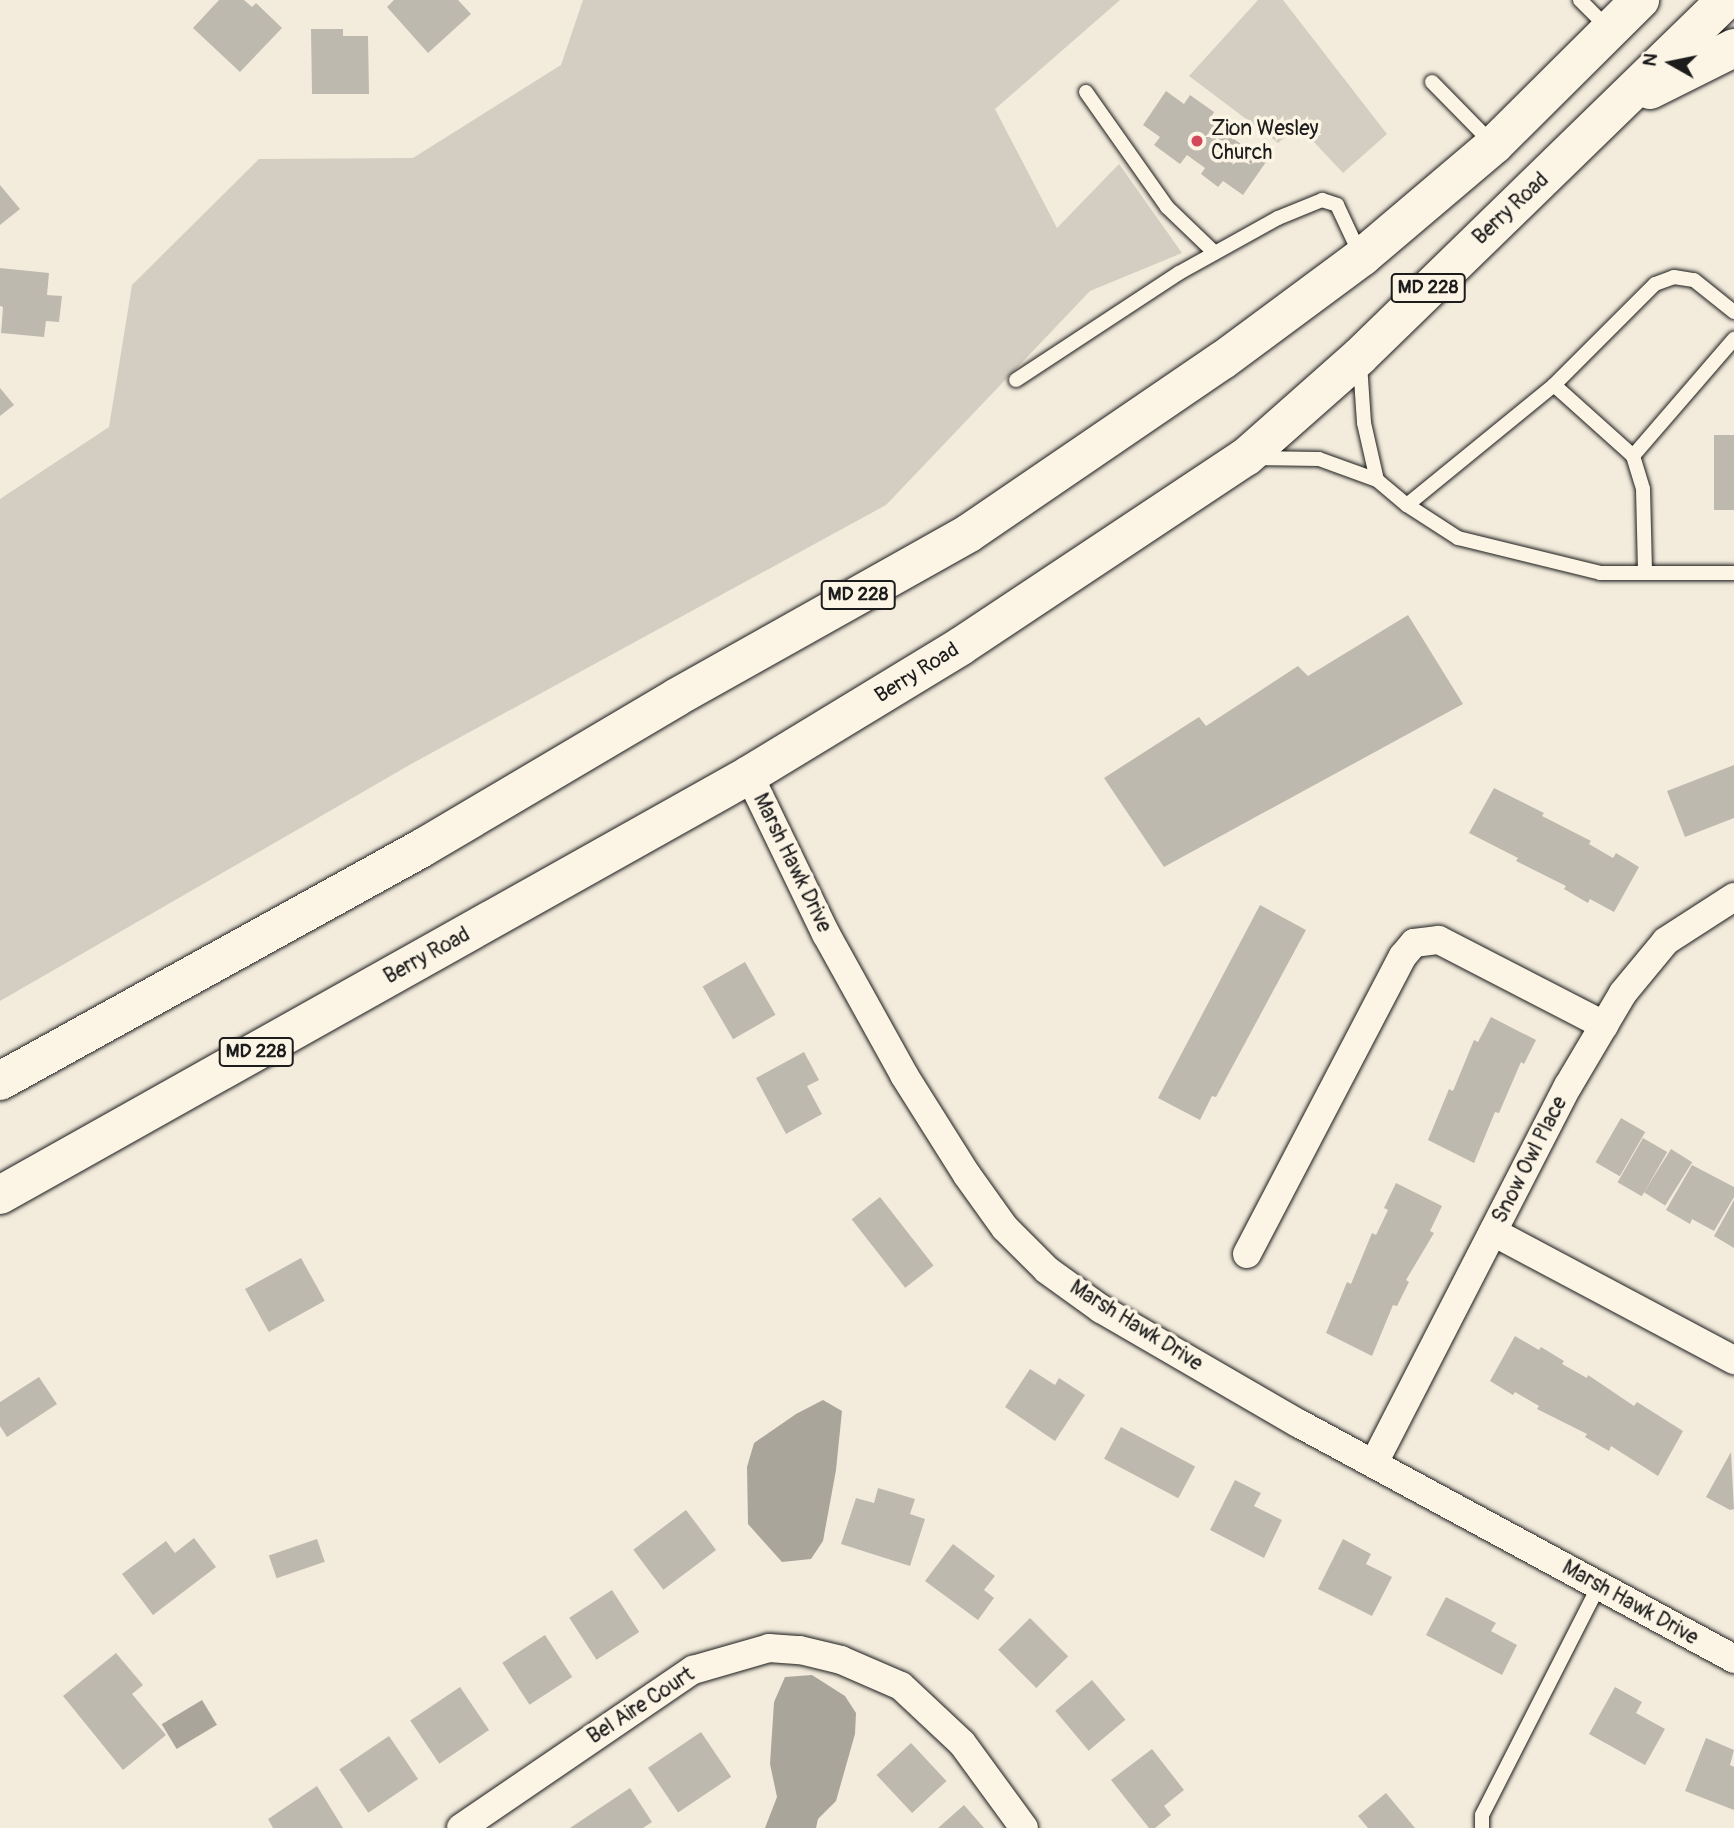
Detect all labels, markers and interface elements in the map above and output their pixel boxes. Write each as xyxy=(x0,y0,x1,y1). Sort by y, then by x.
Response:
north arrow xyxy=(1636,28,1706,98)
text: N xyxy=(1637,51,1663,68)
place label: Zion Wesley Church xyxy=(1211,116,1319,166)
marker: Zion Wesley Church xyxy=(1189,133,1205,149)
street label: Berry Road xyxy=(1468,168,1554,250)
road number: MD 228 xyxy=(1390,272,1466,304)
road number: MD 228 xyxy=(820,580,896,610)
street label: Berry Road xyxy=(870,637,964,709)
street label: Marsh Hawk Drive xyxy=(747,789,837,937)
street label: Berry Road xyxy=(380,922,474,990)
road number: MD 228 xyxy=(218,1036,294,1068)
street label: Snow Owl Place xyxy=(1487,1092,1573,1228)
street label: Marsh Hawk Drive xyxy=(1065,1275,1207,1377)
street label: Marsh Hawk Drive xyxy=(1558,1555,1702,1651)
street label: Bel Aire Court xyxy=(583,1662,699,1750)

